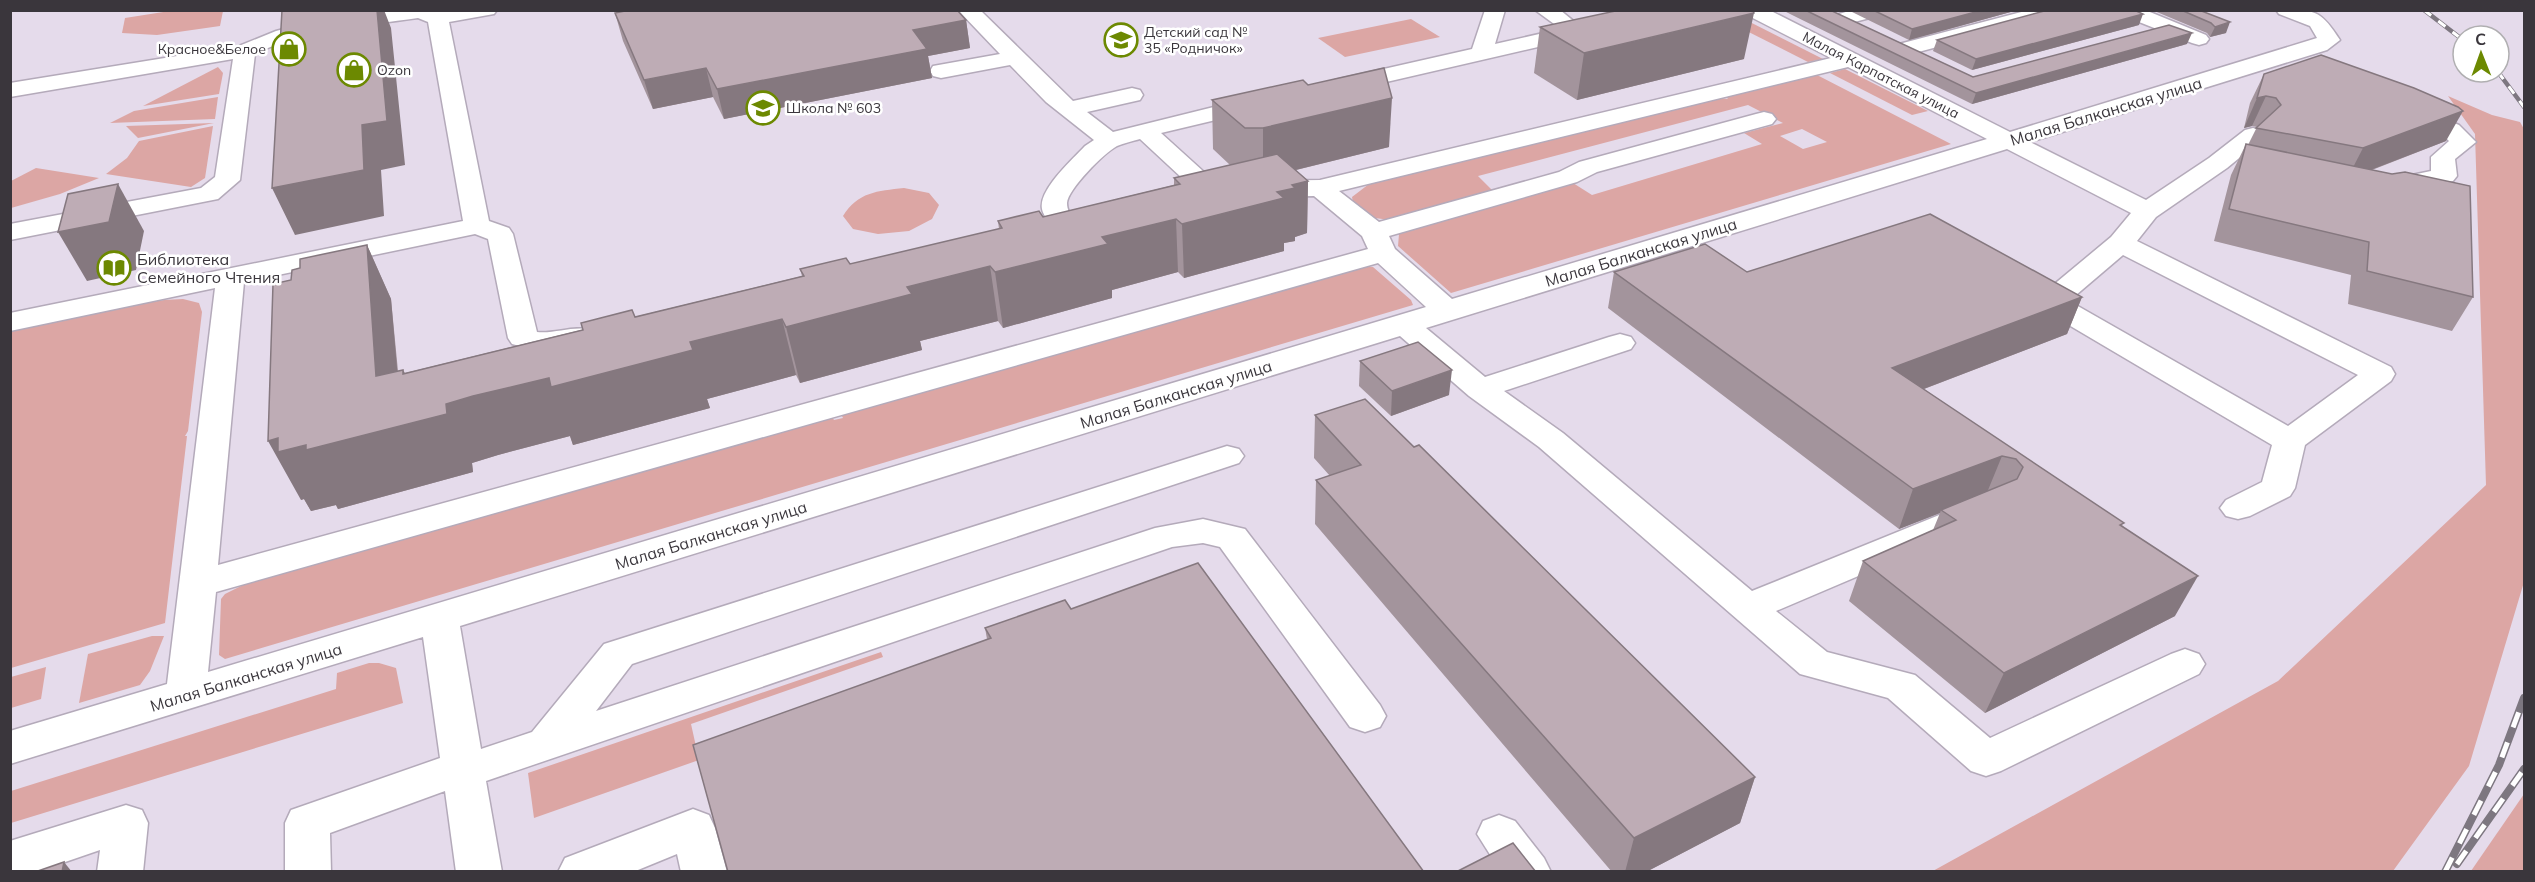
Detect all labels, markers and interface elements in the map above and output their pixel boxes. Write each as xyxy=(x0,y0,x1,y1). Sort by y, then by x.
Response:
school or university icon: Детский сад № 35 «Родничок» xyxy=(1103,22,1139,58)
place label: Детский сад № 35 «Родничок» xyxy=(1144,23,1247,57)
north arrow xyxy=(2451,24,2511,84)
street label: Малая Карпатская улица xyxy=(1800,28,1962,122)
text: С xyxy=(2475,29,2486,49)
shop icon: Красное&Белое xyxy=(271,31,307,67)
place label: Красное&Белое xyxy=(158,40,266,58)
shop icon: Ozon xyxy=(336,52,372,88)
place label: Ozon xyxy=(377,61,411,79)
street label: Малая Балканская улица xyxy=(2008,72,2204,150)
school or university icon: Школа № 603 xyxy=(745,90,781,126)
place label: Школа № 603 xyxy=(786,99,881,117)
street label: Малая Балканская улица xyxy=(1543,213,1739,291)
place label: Библиотека Семейного Чтения xyxy=(137,249,280,287)
library icon: Библиотека Семейного Чтения xyxy=(96,250,132,286)
street label: Малая Балканская улица xyxy=(1078,355,1274,433)
street label: Малая Балканская улица xyxy=(613,496,809,574)
street label: Малая Балканская улица xyxy=(148,638,344,716)

